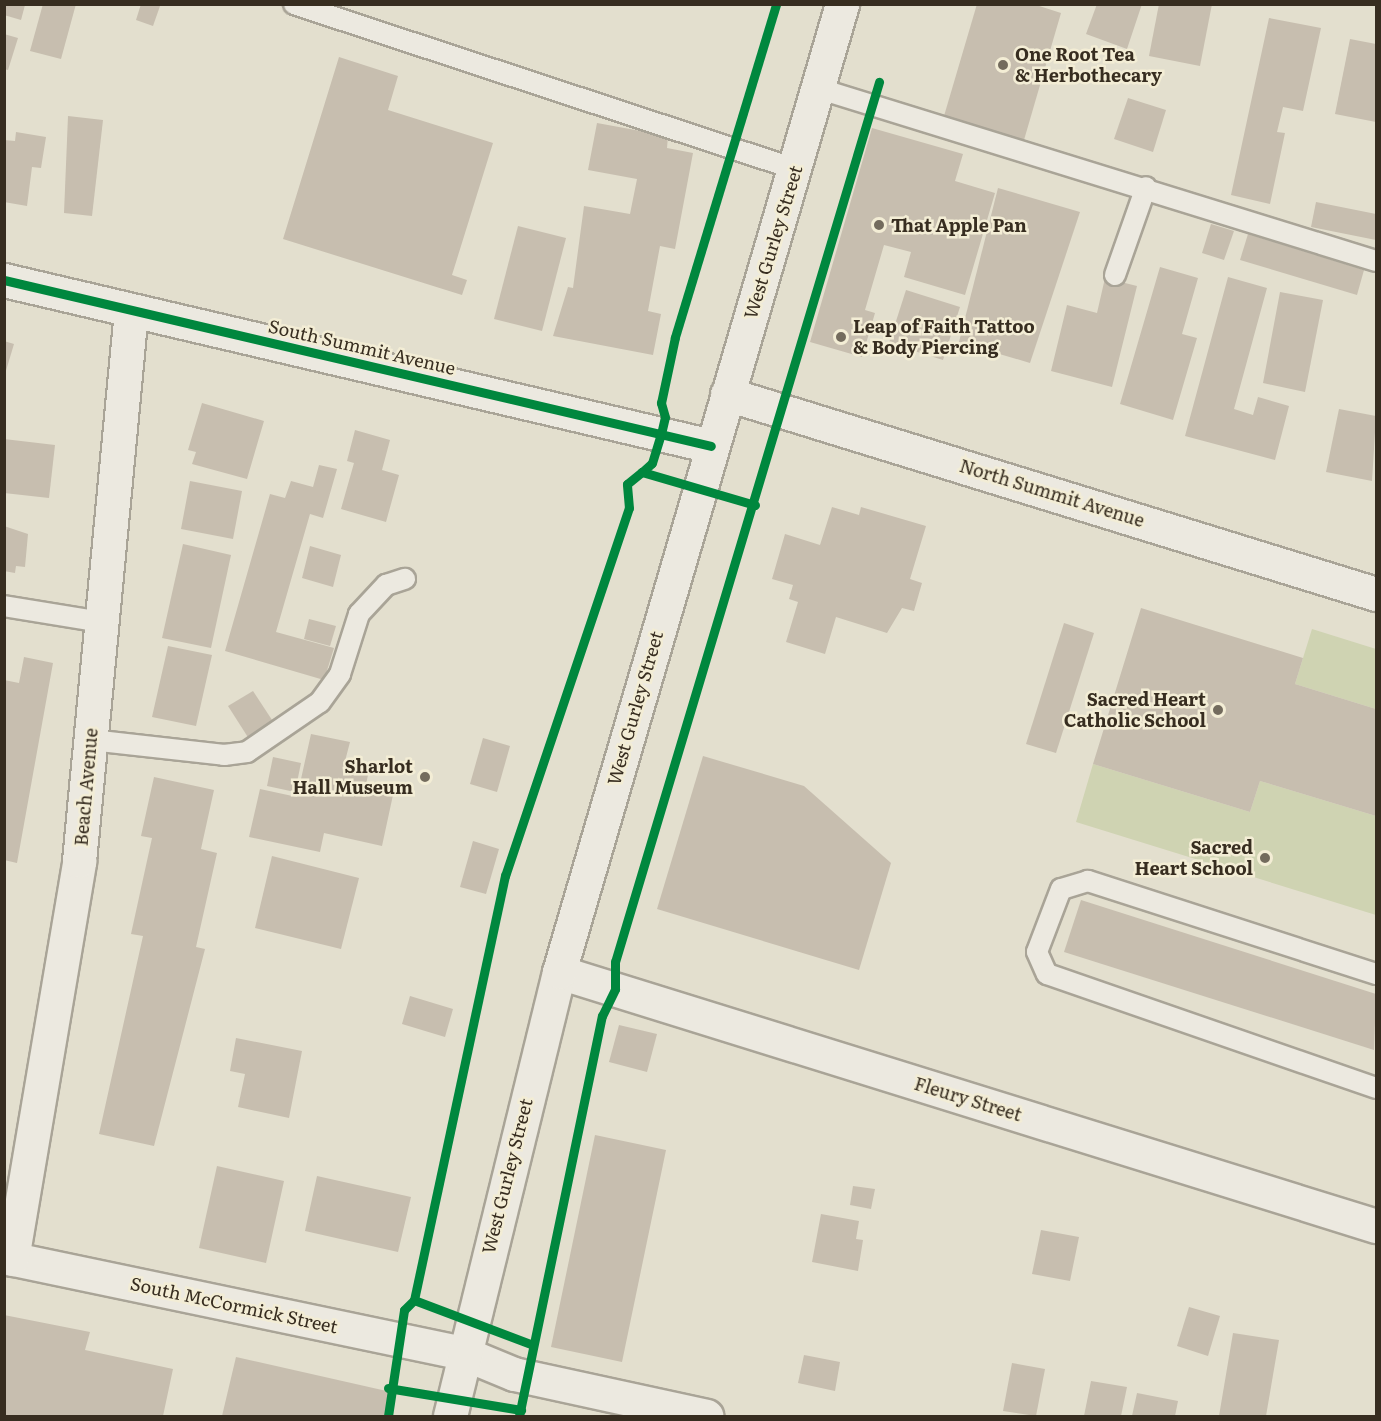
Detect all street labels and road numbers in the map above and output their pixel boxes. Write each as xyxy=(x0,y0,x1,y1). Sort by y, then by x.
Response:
street label: West Gurley Street xyxy=(739,163,807,321)
street label: South Summit Avenue xyxy=(266,315,458,379)
street label: North Summit Avenue xyxy=(957,455,1147,531)
street label: West Gurley Street xyxy=(603,628,667,788)
street label: Beach Avenue xyxy=(70,727,102,847)
street label: Fleury Street xyxy=(912,1072,1024,1126)
street label: West Gurley Street xyxy=(477,1096,537,1256)
street label: South McCormick Street xyxy=(128,1272,340,1338)

